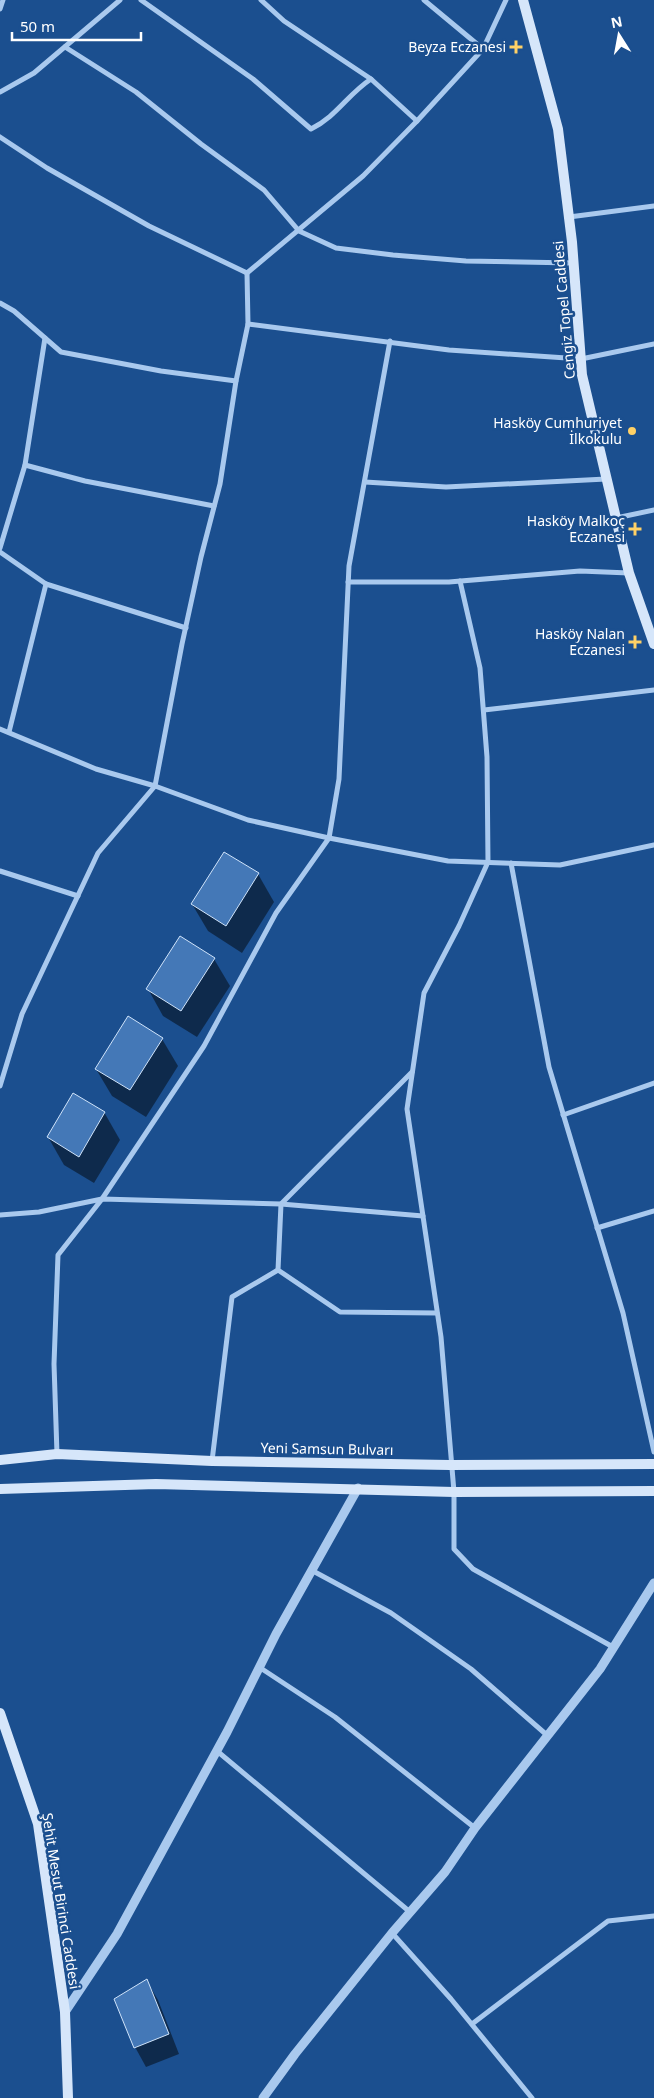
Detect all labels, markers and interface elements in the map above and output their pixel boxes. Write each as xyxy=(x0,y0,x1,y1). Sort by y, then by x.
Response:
scale bar xyxy=(12,10,141,42)
north arrow xyxy=(594,10,644,60)
text: N xyxy=(609,11,624,32)
text: 50 m xyxy=(20,16,55,36)
place label: Beyza Eczanesi xyxy=(408,37,506,56)
marker: Beyza Eczanesi xyxy=(510,41,522,53)
street label: Cengiz Topel Caddesi xyxy=(548,240,579,380)
place label: Hasköy Cumhuriyet İlkokulu xyxy=(493,413,622,448)
marker: Hasköy Cumhuriyet İlkokulu xyxy=(626,425,638,437)
place label: Hasköy Malkoç Eczanesi xyxy=(527,511,625,546)
marker: Hasköy Malkoç Eczanesi xyxy=(629,523,641,535)
place label: Hasköy Nalan Eczanesi xyxy=(535,624,625,659)
marker: Hasköy Nalan Eczanesi xyxy=(629,636,641,648)
street label: Yeni Samsun Bulvarı xyxy=(260,1438,394,1459)
street label: Şehit Mesut Birinci Caddesi xyxy=(38,1812,85,1990)

